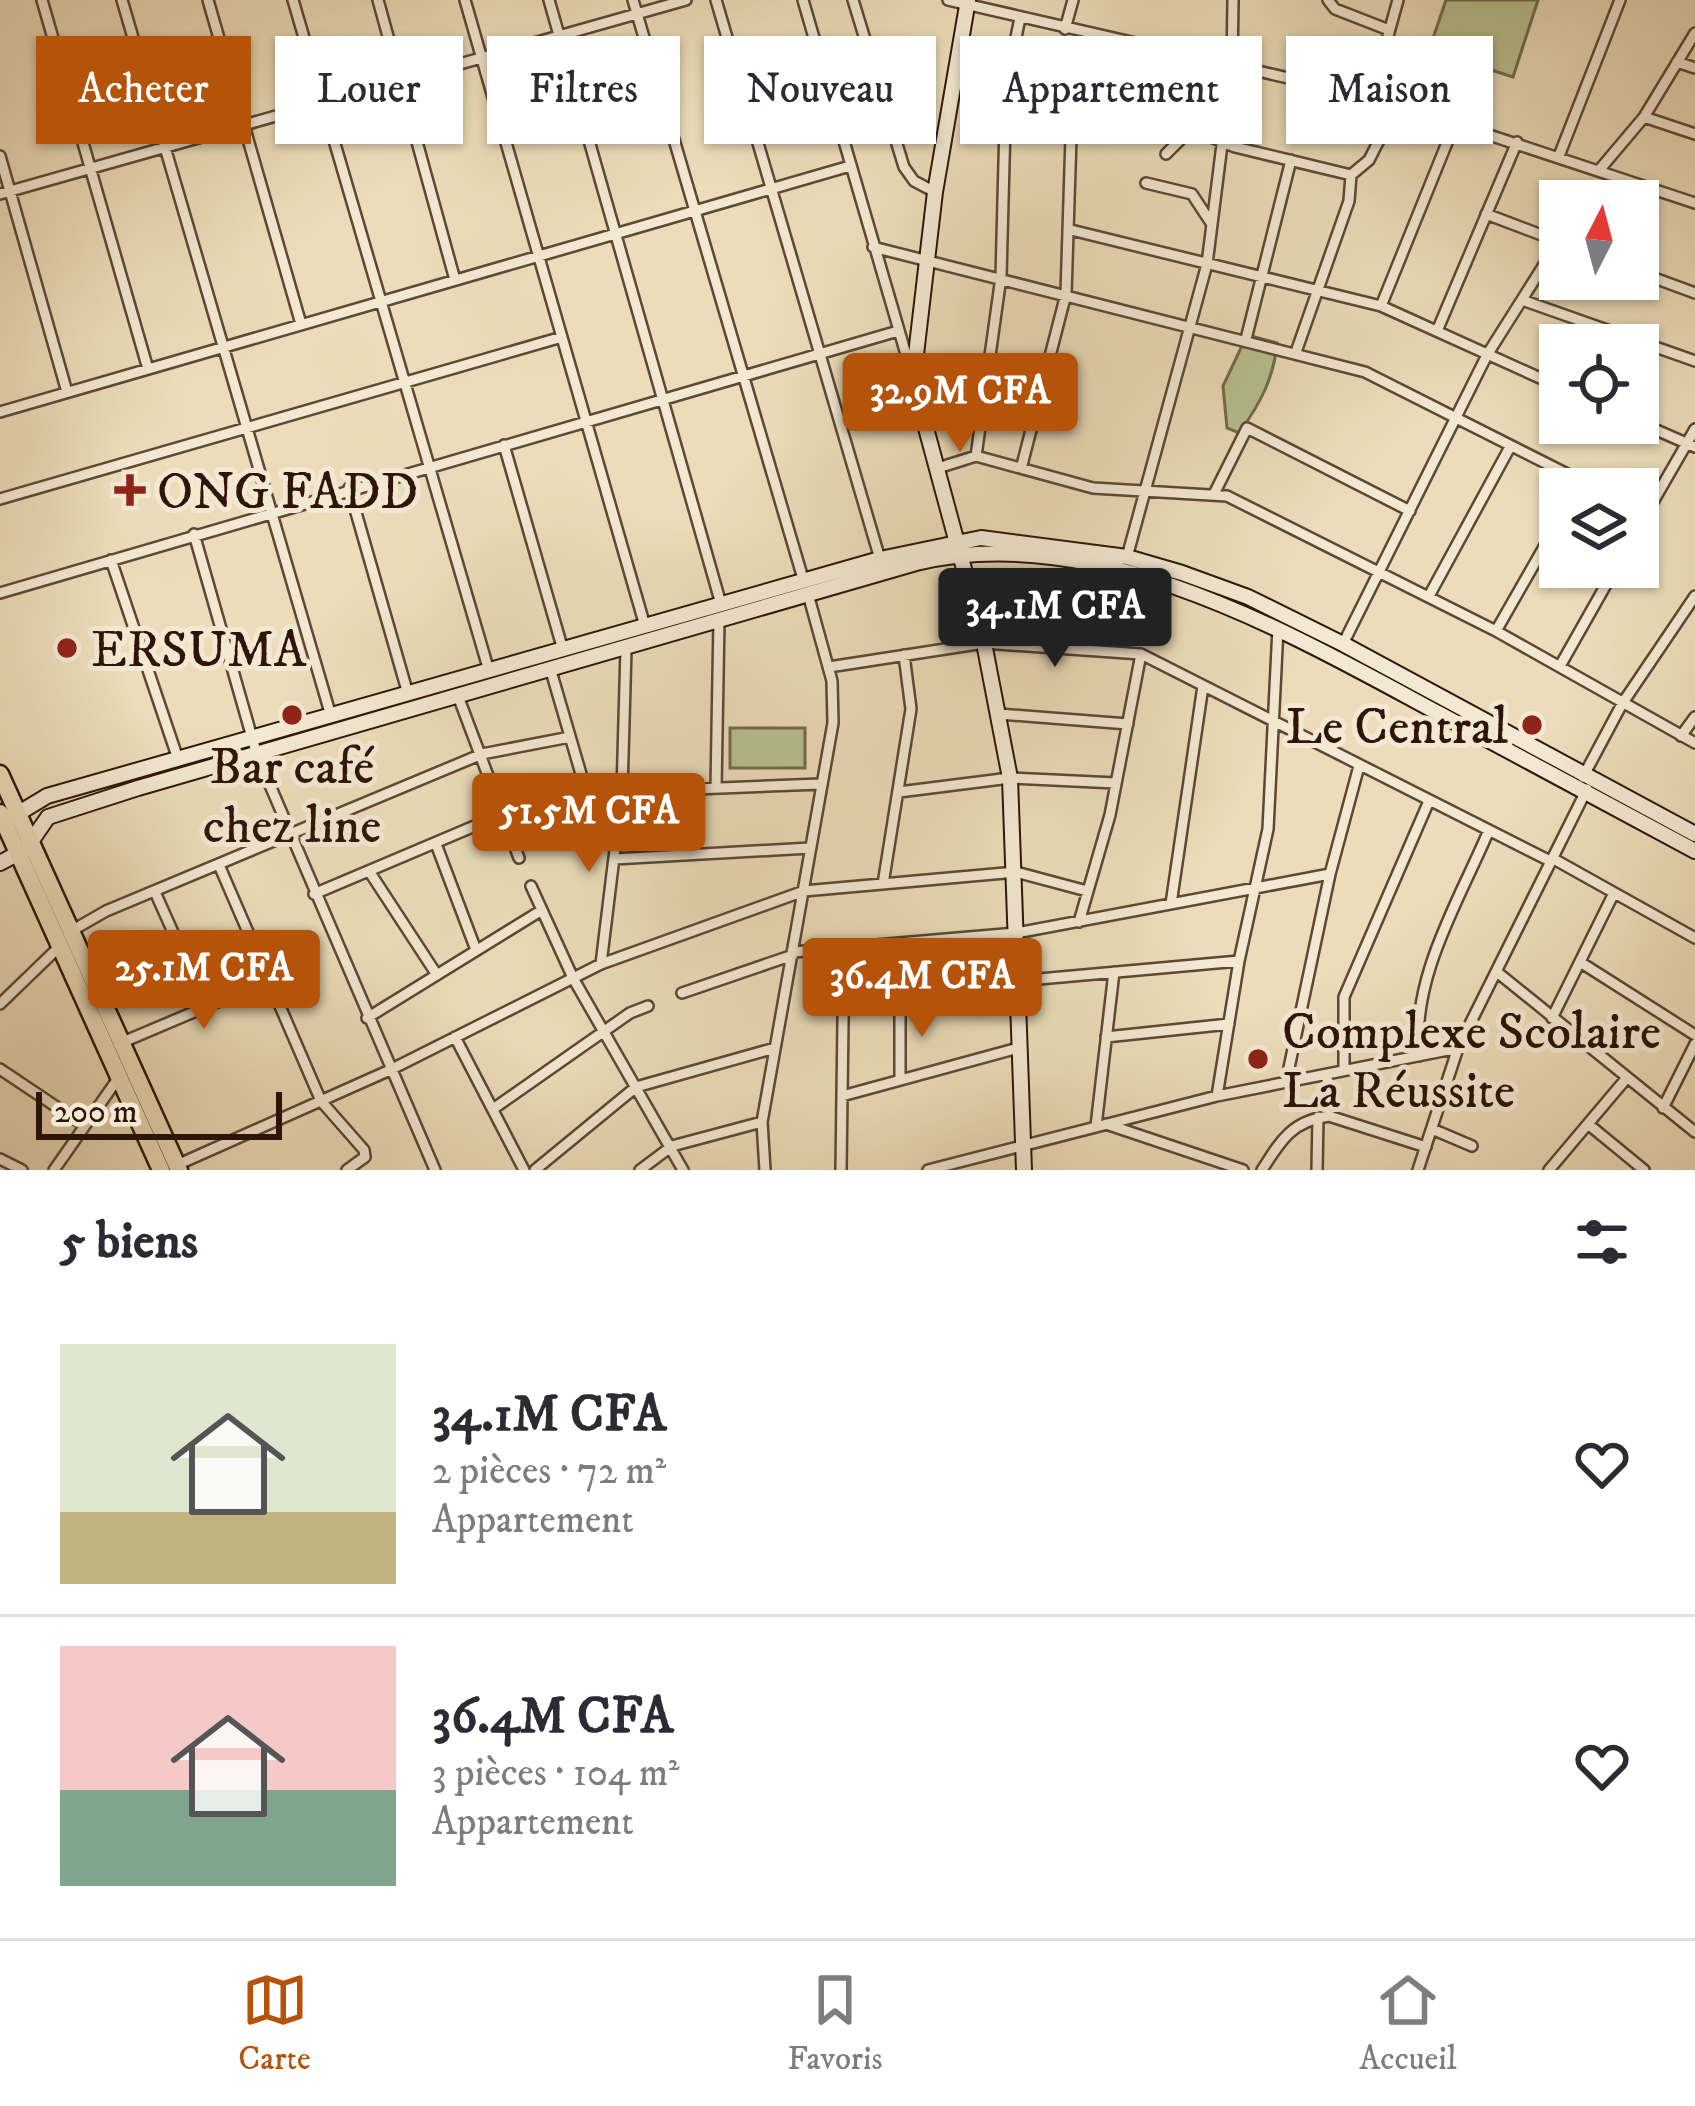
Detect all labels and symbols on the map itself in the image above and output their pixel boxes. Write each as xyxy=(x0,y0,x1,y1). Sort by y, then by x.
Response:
north arrow xyxy=(1539,180,1659,300)
pin: 32.9M CFA xyxy=(823,353,1097,455)
place label: ONG FADD xyxy=(157,461,418,525)
marker: ONG FADD xyxy=(114,474,146,506)
pin: 34.1M CFA xyxy=(918,568,1192,670)
place label: ERSUMA xyxy=(91,619,307,683)
marker: ERSUMA xyxy=(54,635,80,661)
place label: Le Central xyxy=(1285,696,1509,760)
marker: Bar café chez line xyxy=(279,702,305,728)
marker: Le Central xyxy=(1519,712,1545,738)
place label: Bar café chez line xyxy=(203,736,381,859)
pin: 51.5M CFA xyxy=(452,773,726,875)
pin: 25.1M CFA xyxy=(67,930,341,1032)
pin: 36.4M CFA xyxy=(785,938,1059,1040)
place label: Complexe Scolaire La Réussite xyxy=(1282,1001,1661,1124)
marker: Complexe Scolaire La Réussite xyxy=(1245,1046,1271,1072)
scale bar xyxy=(36,1086,282,1139)

